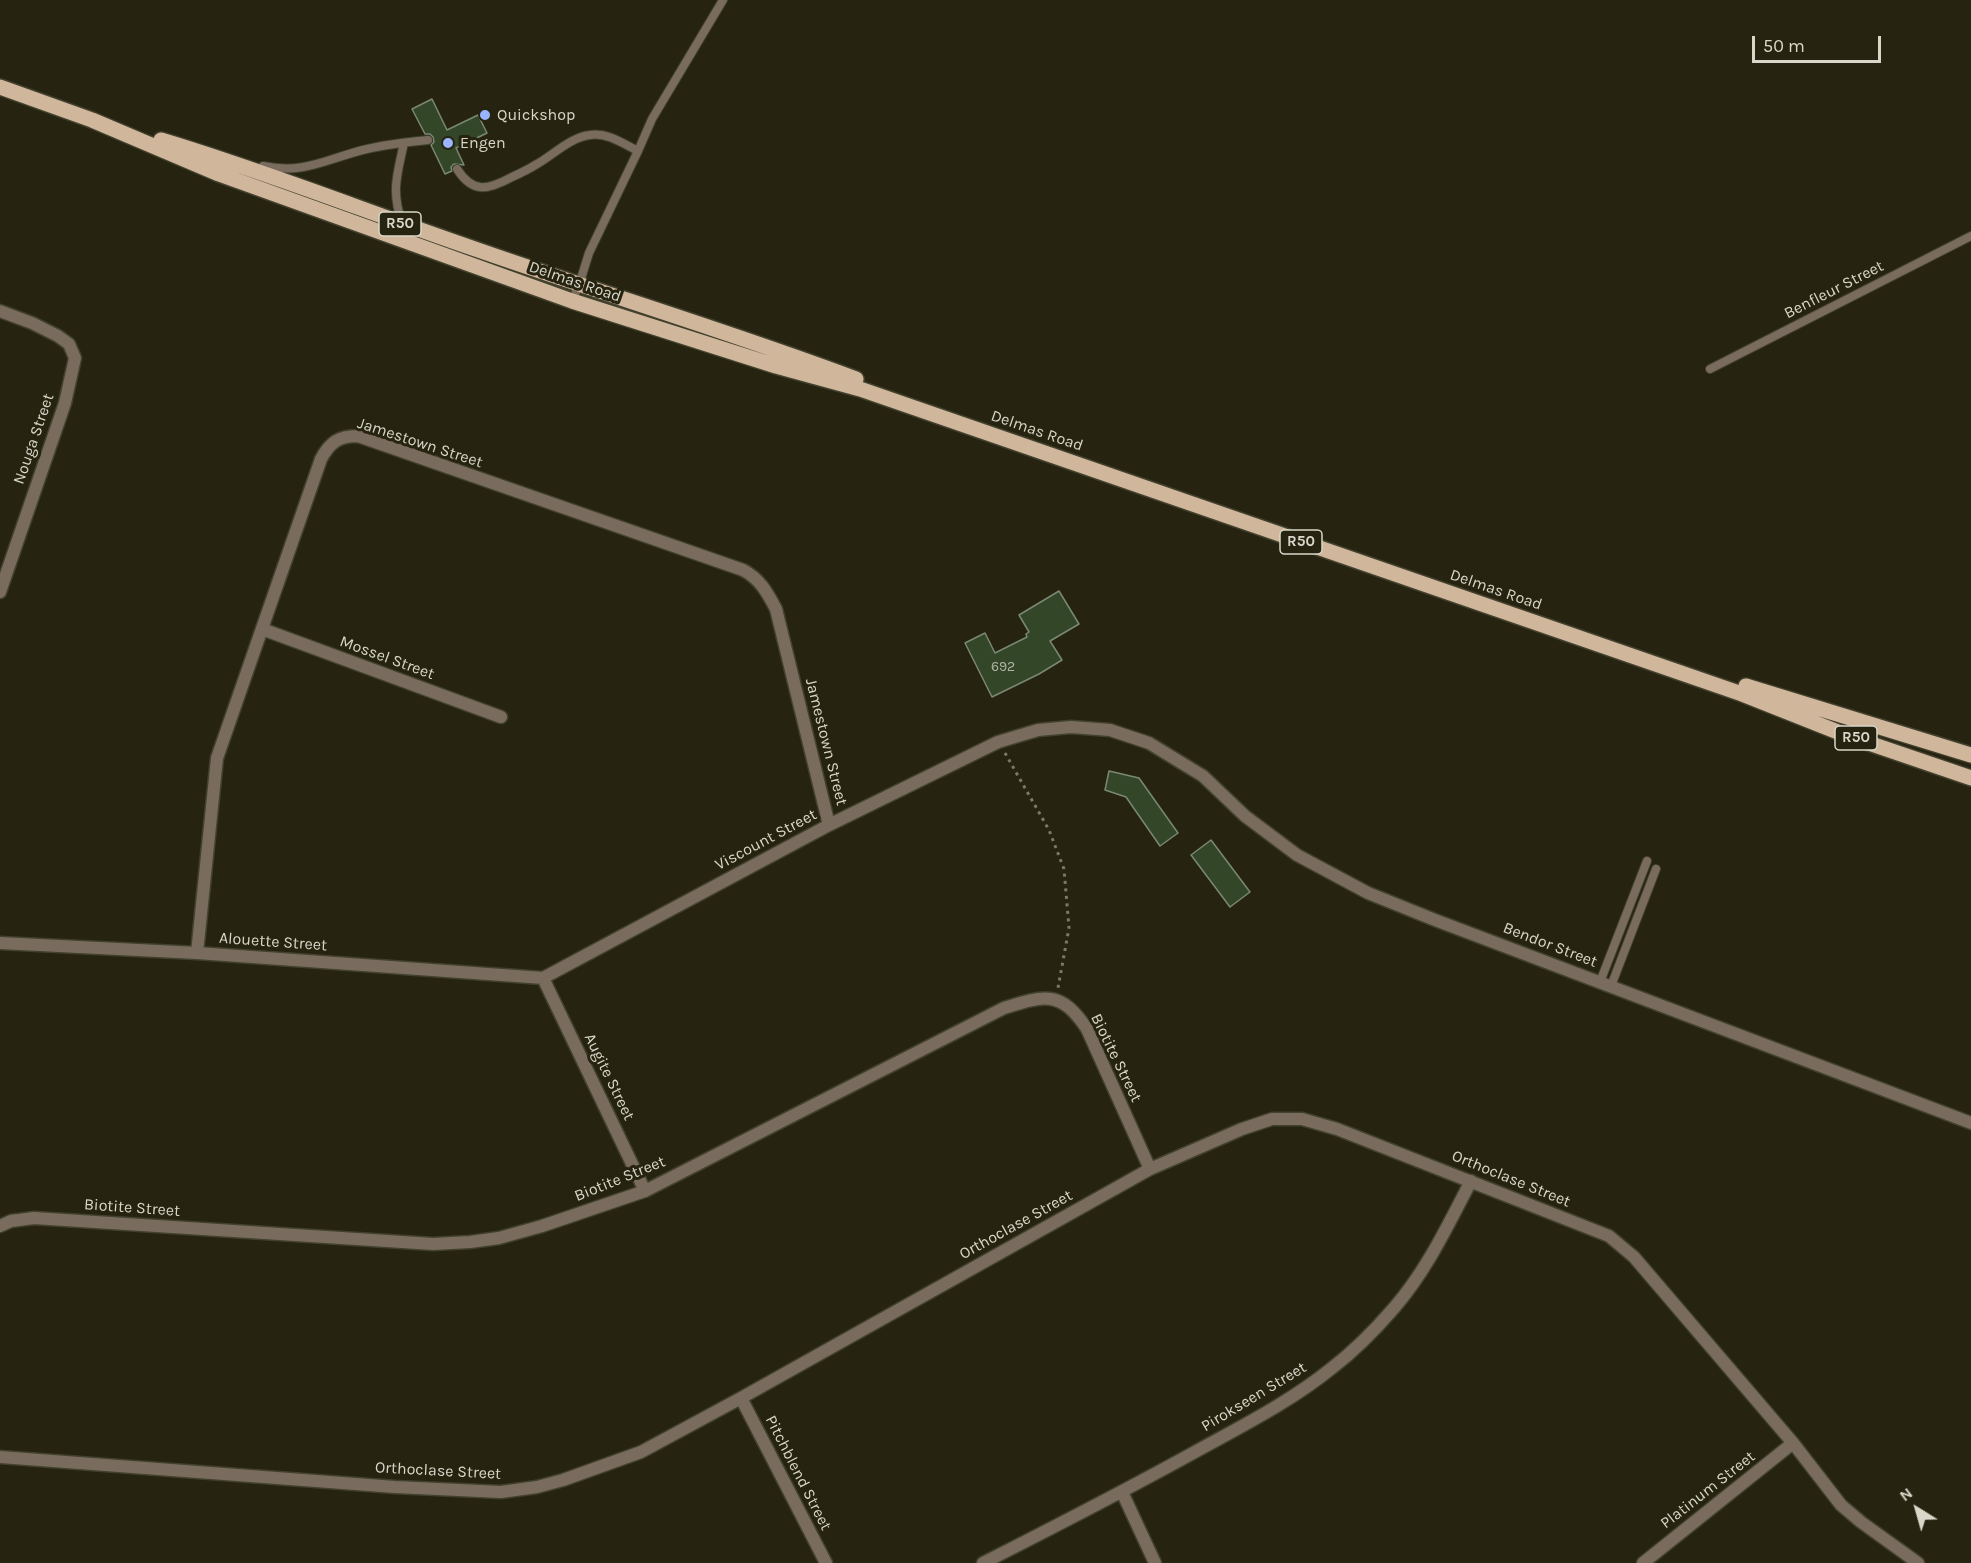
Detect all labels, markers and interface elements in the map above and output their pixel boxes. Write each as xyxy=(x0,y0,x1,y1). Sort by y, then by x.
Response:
scale bar xyxy=(1755,24,1884,62)
text: 50 m xyxy=(1763,35,1805,57)
place label: Quickshop xyxy=(497,105,575,125)
marker: Quickshop xyxy=(478,108,492,122)
place label: Engen xyxy=(460,133,506,153)
marker: Engen xyxy=(441,136,455,150)
road number: R50 xyxy=(379,212,421,236)
street label: Delmas Road xyxy=(526,257,624,307)
street label: Benfleur Street xyxy=(1781,257,1887,323)
street label: Nouga Street xyxy=(9,391,59,487)
street label: Delmas Road xyxy=(988,406,1086,456)
street label: Jamestown Street xyxy=(355,414,485,472)
road number: R50 xyxy=(1280,530,1322,554)
street label: Delmas Road xyxy=(1447,565,1545,615)
street label: Mossel Street xyxy=(337,632,437,684)
house number: 692 xyxy=(991,659,1015,675)
street label: Jamestown Street xyxy=(801,676,851,808)
road number: R50 xyxy=(1835,726,1877,750)
street label: Viscount Street xyxy=(712,805,820,875)
street label: Bendor Street xyxy=(1500,918,1600,972)
street label: Alouette Street xyxy=(218,929,328,955)
street label: Biotite Street xyxy=(1086,1011,1146,1105)
street label: Augite Street xyxy=(580,1030,638,1124)
street label: Orthoclase Street xyxy=(1449,1146,1573,1212)
street label: Biotite Street xyxy=(572,1152,668,1206)
street label: Orthoclase Street xyxy=(956,1186,1076,1264)
street label: Biotite Street xyxy=(83,1195,181,1221)
street label: Pirokseen Street xyxy=(1198,1358,1310,1436)
street label: Pitchblend Street xyxy=(761,1412,835,1534)
street label: Platinum Street xyxy=(1657,1447,1759,1533)
street label: Orthoclase Street xyxy=(374,1458,502,1484)
north arrow xyxy=(1887,1479,1947,1539)
text: N xyxy=(1896,1483,1916,1505)

